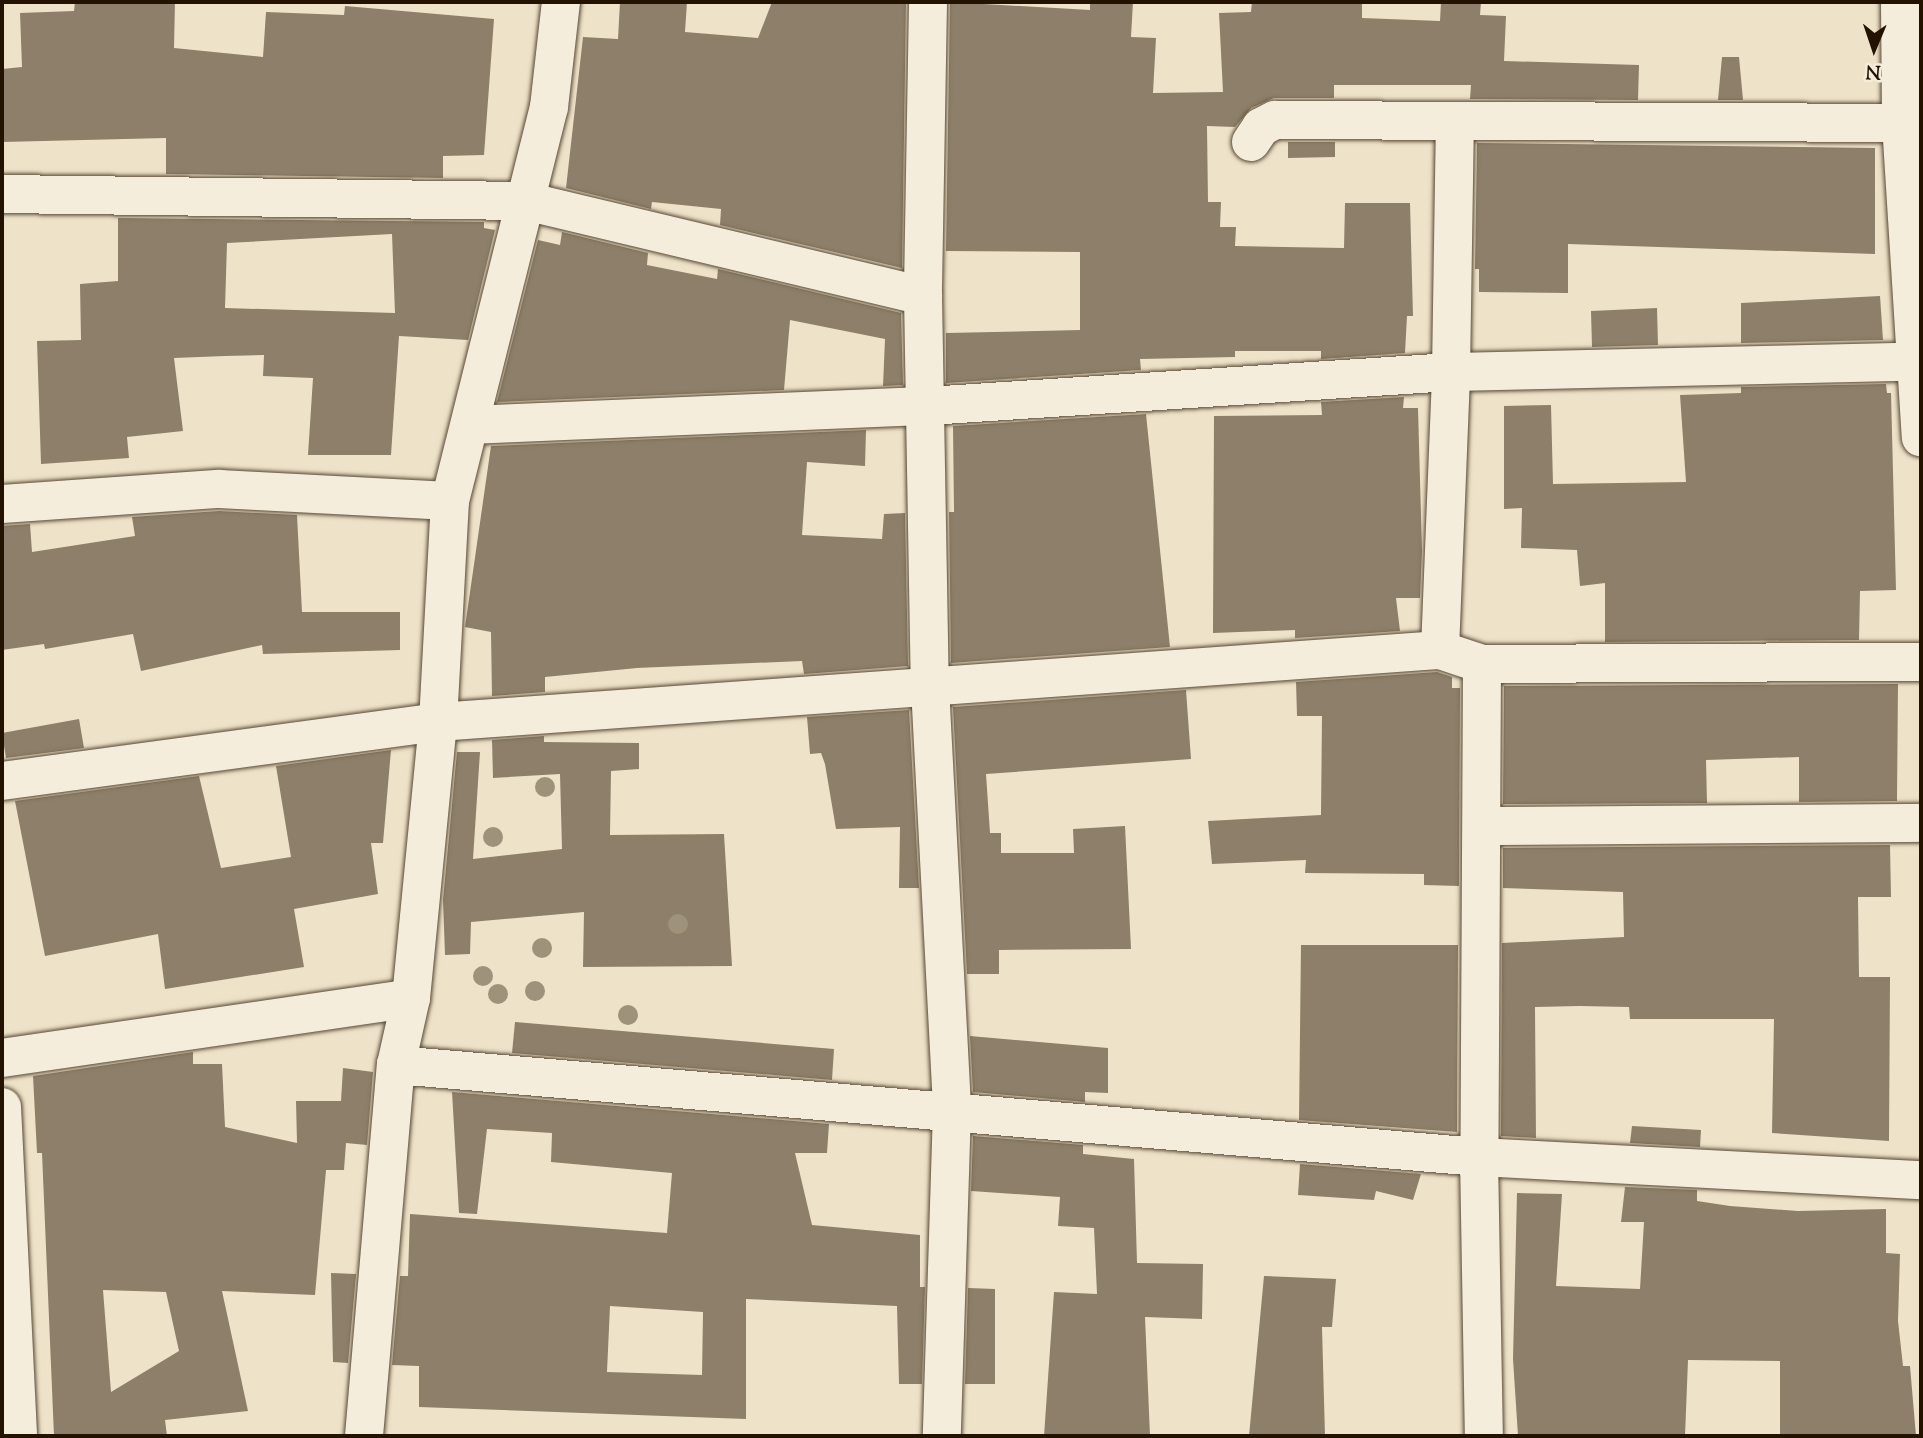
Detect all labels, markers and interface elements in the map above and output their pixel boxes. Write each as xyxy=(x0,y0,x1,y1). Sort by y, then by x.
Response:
north arrow xyxy=(1839,14,1909,84)
text: N xyxy=(1865,57,1881,84)

